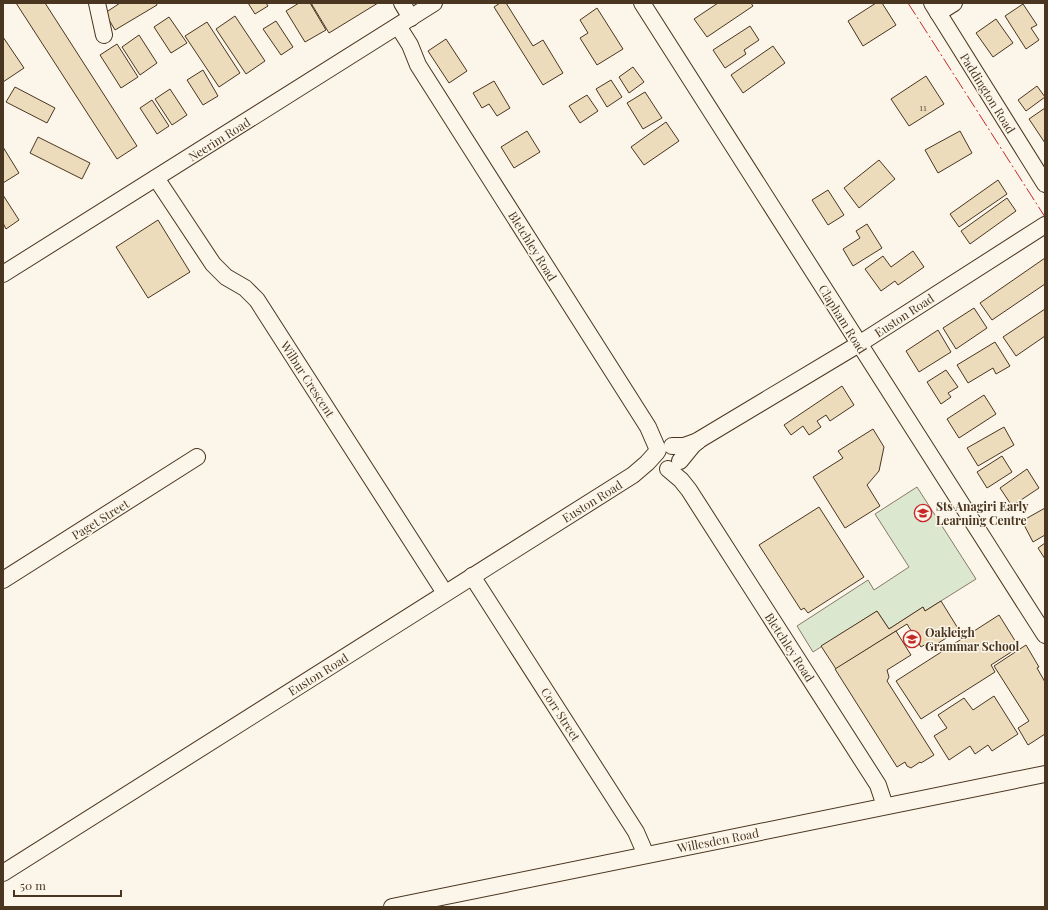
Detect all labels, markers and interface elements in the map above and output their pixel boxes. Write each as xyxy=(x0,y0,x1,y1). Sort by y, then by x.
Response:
street label: Paddington Road xyxy=(957,50,1019,136)
house number: 11 xyxy=(919,100,927,114)
street label: Neerim Road xyxy=(185,114,253,164)
street label: Bletchley Road xyxy=(505,208,561,284)
street label: Clapham Road xyxy=(815,281,871,357)
street label: Euston Road xyxy=(871,290,937,340)
street label: Wilbur Crescent xyxy=(277,337,339,421)
street label: Euston Road xyxy=(559,476,625,526)
street label: Paget Street xyxy=(68,495,132,543)
place label: Sts Anagiri Early Learning Centre xyxy=(936,498,1029,528)
school or university icon: Sts Anagiri Early Learning Centre xyxy=(913,503,933,523)
street label: Bletchley Road xyxy=(762,609,818,685)
place label: Oakleigh Grammar School xyxy=(925,624,1019,654)
school or university icon: Oakleigh Grammar School xyxy=(902,629,922,649)
street label: Euston Road xyxy=(285,649,351,699)
street label: Corr Street xyxy=(538,684,585,744)
street label: Willesden Road xyxy=(675,824,760,856)
scale bar xyxy=(14,872,121,898)
text: 50 m xyxy=(20,877,46,893)

